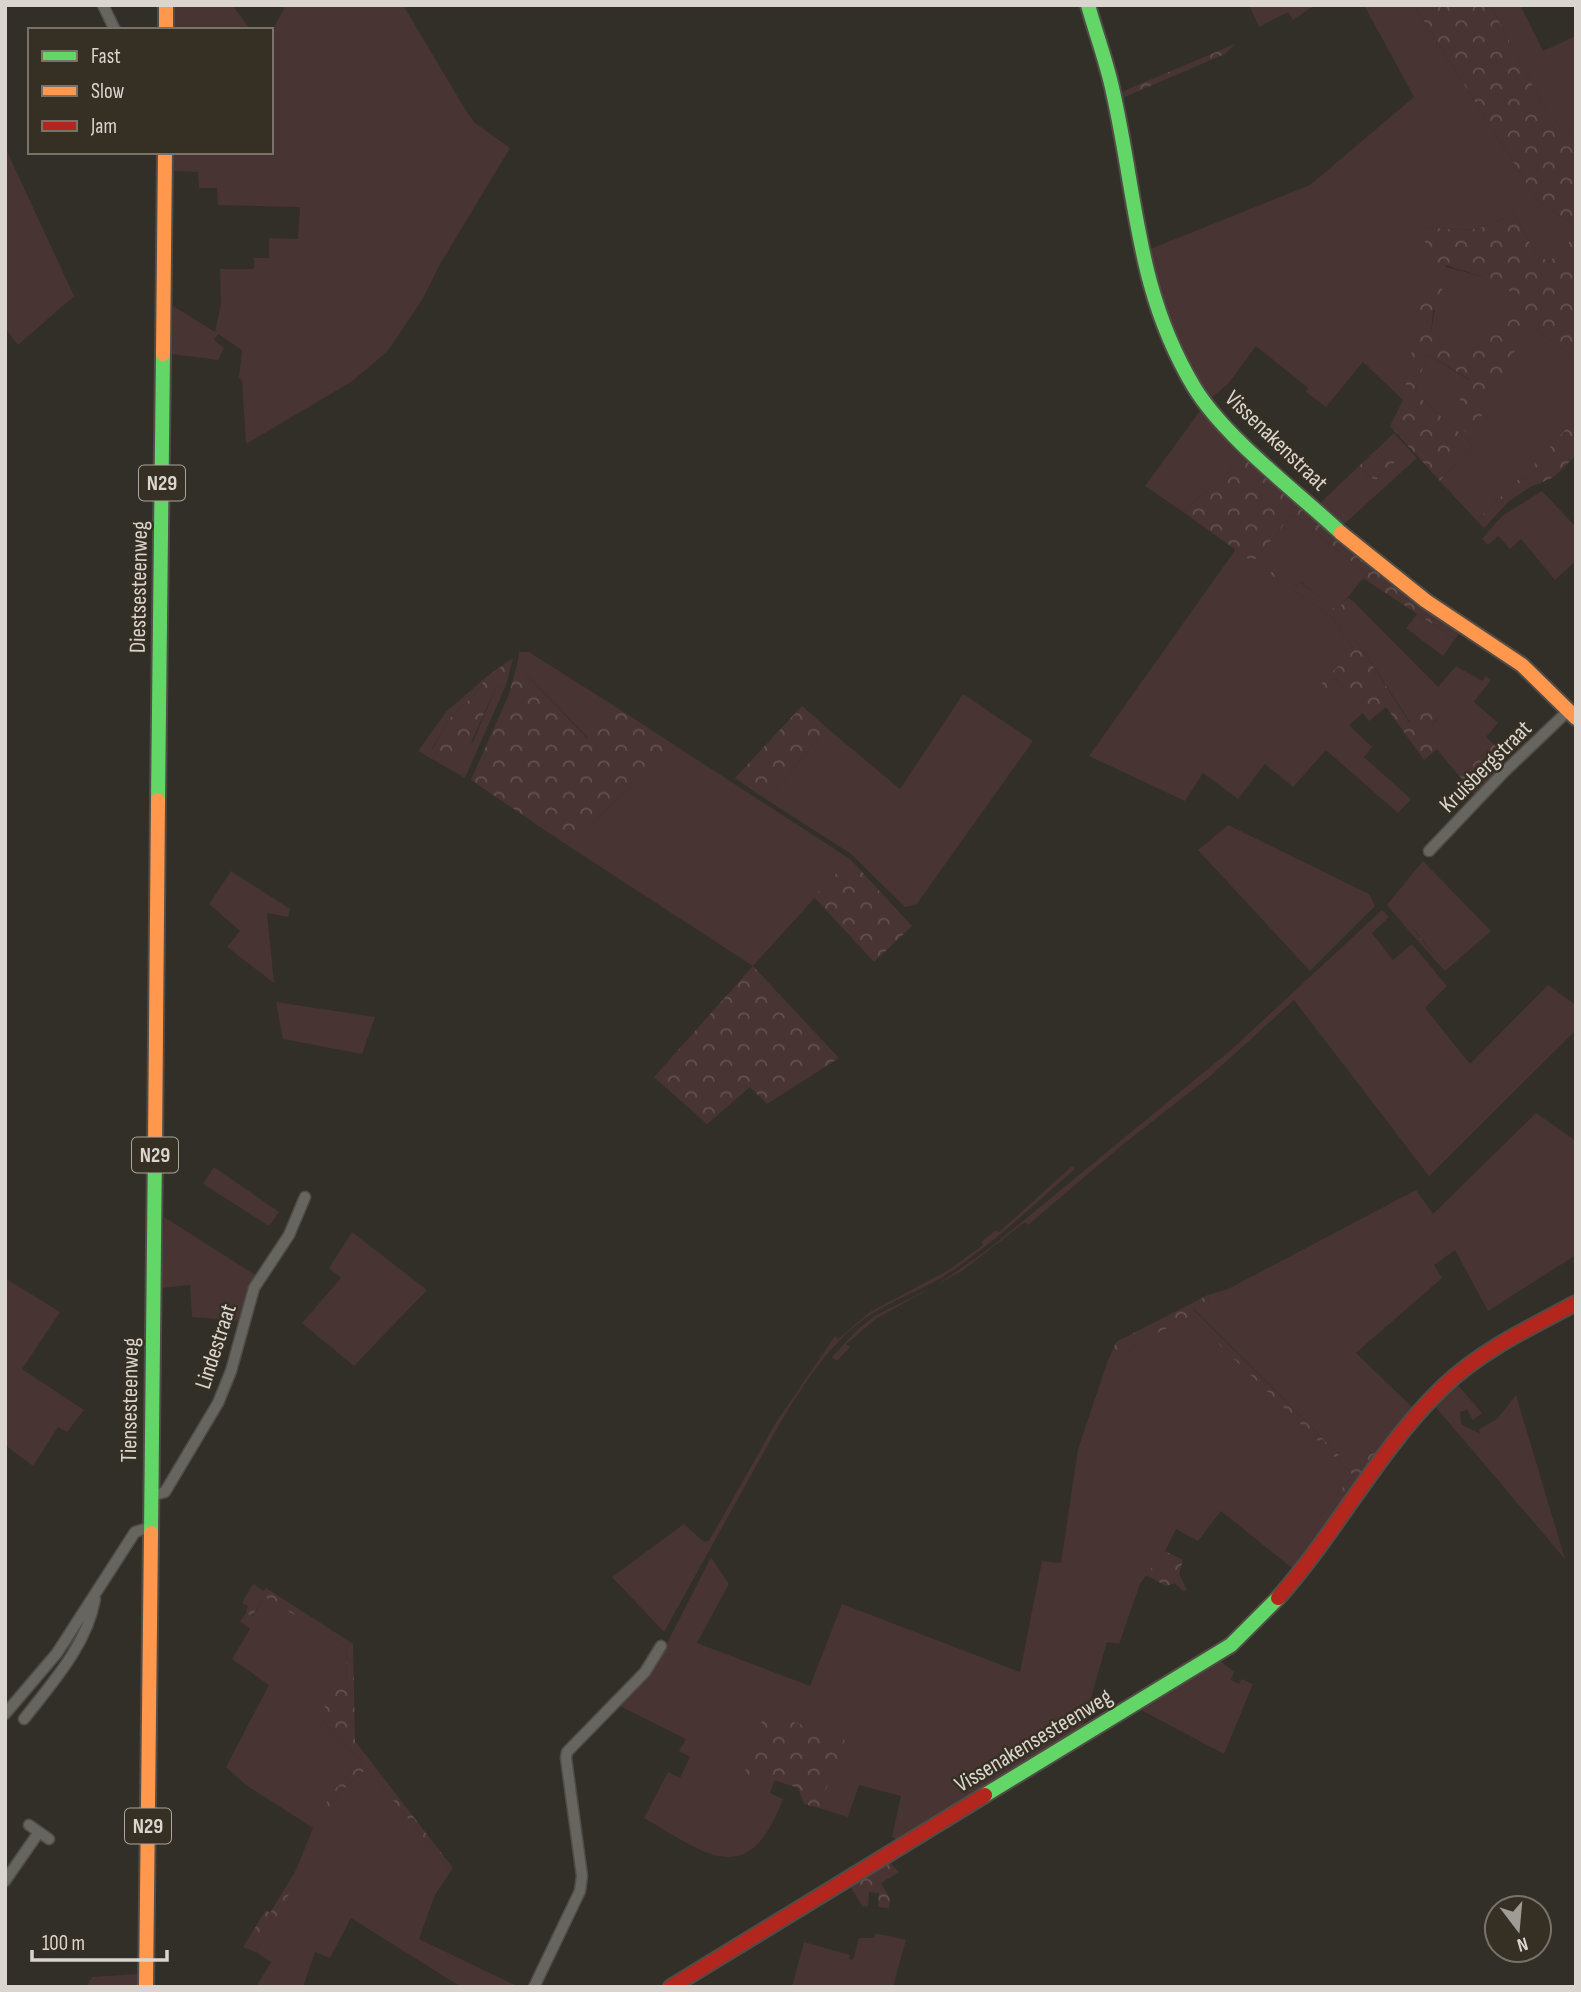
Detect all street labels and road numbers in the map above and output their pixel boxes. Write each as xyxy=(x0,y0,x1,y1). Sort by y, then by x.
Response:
street label: Vissenakenstraat xyxy=(1219,385,1334,497)
road number: N29 xyxy=(139,466,185,500)
street label: Diestsesteenweg xyxy=(124,521,154,653)
street label: Kruisbergstraat xyxy=(1434,715,1538,819)
road number: N29 xyxy=(132,1138,178,1172)
street label: Lindestraat xyxy=(189,1300,243,1392)
street label: Tiensesteenweg xyxy=(115,1337,145,1463)
street label: Vissenakensesteenweg xyxy=(950,1683,1117,1799)
road number: N29 xyxy=(125,1808,171,1843)

